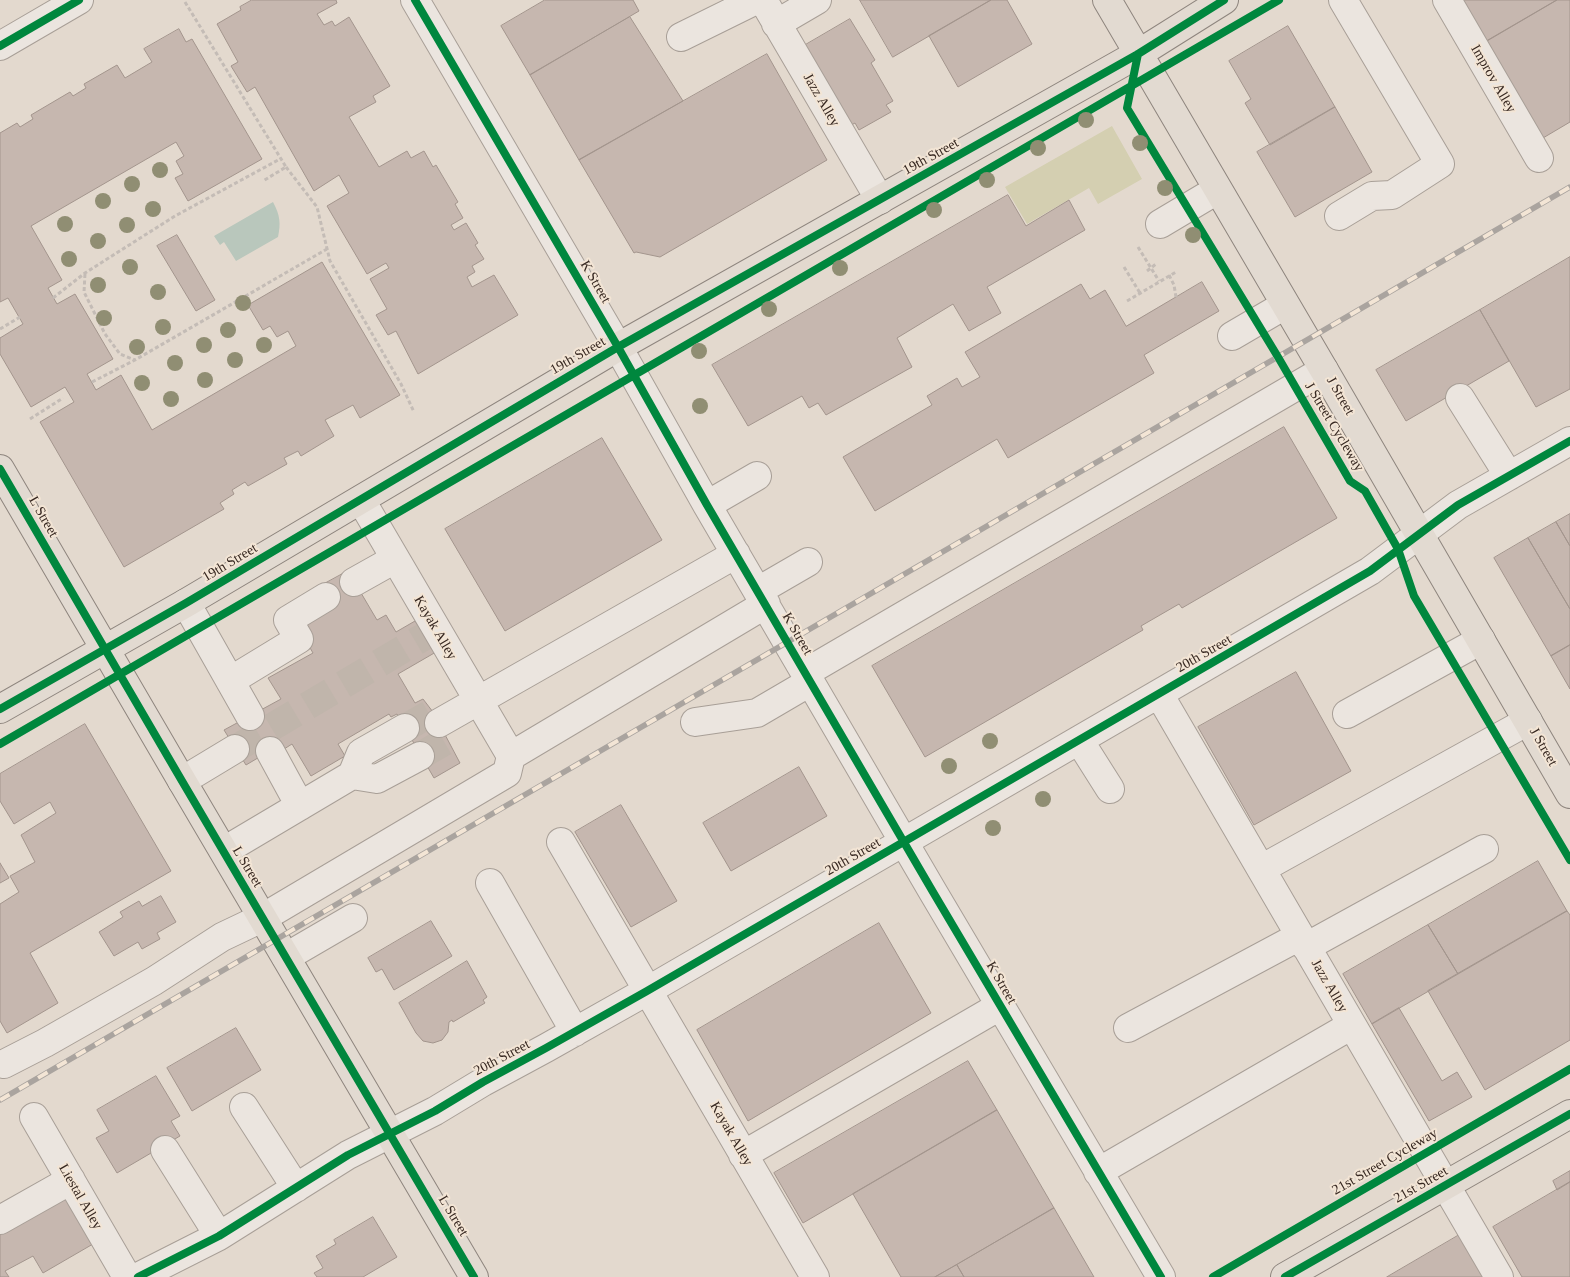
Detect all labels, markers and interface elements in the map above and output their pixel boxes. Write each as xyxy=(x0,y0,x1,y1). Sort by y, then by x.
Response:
street label: Improv Alley xyxy=(1467,42,1519,116)
street label: Jazz Alley xyxy=(799,70,843,130)
street label: 19th Street xyxy=(900,135,962,179)
street label: K Street xyxy=(576,258,614,306)
street label: 19th Street xyxy=(547,333,609,379)
street label: J Street xyxy=(1322,374,1358,418)
street label: J Street Cycleway xyxy=(1301,379,1367,475)
street label: L Street xyxy=(25,493,61,541)
street label: 19th Street xyxy=(200,540,260,586)
street label: Kayak Alley xyxy=(410,593,460,663)
street label: K Street xyxy=(778,610,816,658)
street label: 20th Street xyxy=(1173,631,1235,677)
street label: J Street xyxy=(1525,725,1561,769)
street label: 20th Street xyxy=(822,834,884,880)
street label: L Street xyxy=(228,844,266,890)
street label: Jazz Alley xyxy=(1307,956,1351,1016)
street label: K Street xyxy=(982,959,1020,1007)
street label: 20th Street xyxy=(471,1036,533,1080)
street label: Kayak Alley xyxy=(706,1099,756,1169)
street label: 21st Street Cycleway xyxy=(1329,1125,1441,1199)
street label: Liestal Alley xyxy=(55,1161,105,1233)
street label: 21st Street xyxy=(1391,1163,1451,1207)
street label: L Street xyxy=(434,1193,472,1239)

